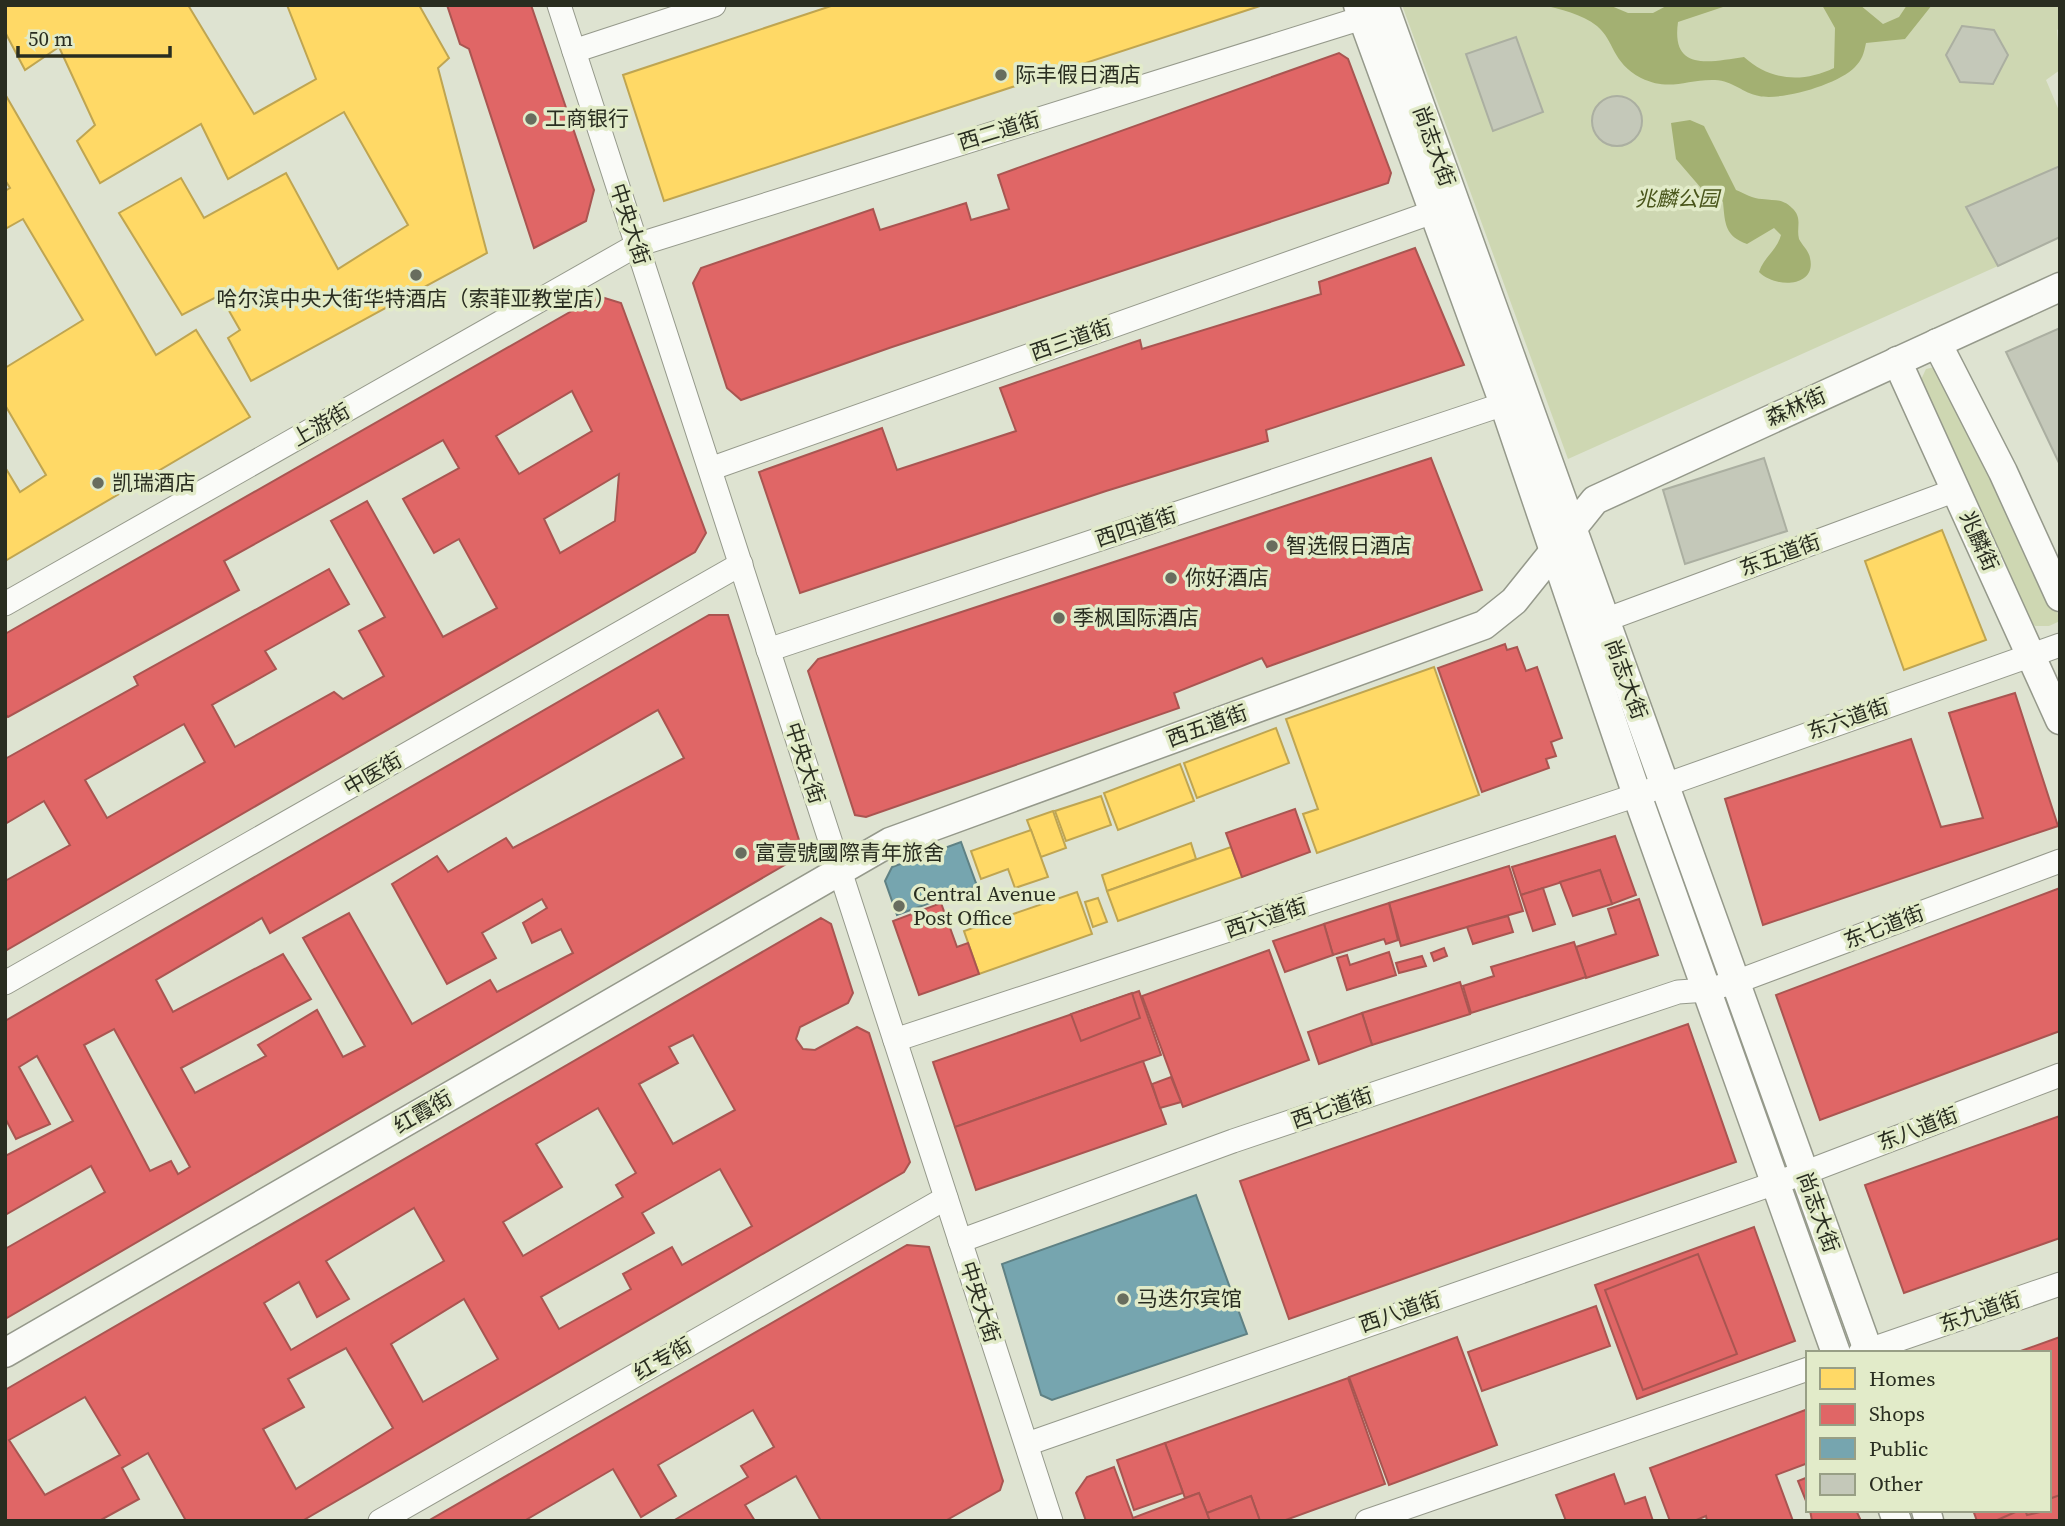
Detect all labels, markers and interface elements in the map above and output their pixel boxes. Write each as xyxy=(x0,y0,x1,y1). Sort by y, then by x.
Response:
scale bar xyxy=(18,14,170,58)
text: 50 m xyxy=(28,24,73,53)
place label: 际丰假日酒店 xyxy=(1015,60,1141,89)
marker: 际丰假日酒店 xyxy=(993,67,1009,83)
street label: 尚志大街 xyxy=(1406,101,1462,190)
place label: 工商银行 xyxy=(545,104,629,133)
street label: 西二道街 xyxy=(954,104,1043,157)
marker: 工商银行 xyxy=(523,111,539,127)
street label: 中央大街 xyxy=(604,179,657,268)
park label: 兆麟公园 xyxy=(1635,184,1722,213)
marker: 哈尔滨中央大街华特酒店（索菲亚教堂店） xyxy=(408,267,424,283)
place label: 哈尔滨中央大街华特酒店（索菲亚教堂店） xyxy=(217,284,616,313)
street label: 西三道街 xyxy=(1026,312,1115,367)
street label: 森林街 xyxy=(1761,380,1830,433)
street label: 上游街 xyxy=(286,396,355,453)
place label: 凯瑞酒店 xyxy=(112,468,196,497)
marker: 凯瑞酒店 xyxy=(90,475,106,491)
street label: 西四道街 xyxy=(1091,500,1180,553)
street label: 兆麟街 xyxy=(1953,506,2006,575)
street label: 东五道街 xyxy=(1735,527,1824,583)
place label: 智选假日酒店 xyxy=(1286,531,1412,560)
marker: 智选假日酒店 xyxy=(1264,538,1280,554)
place label: 你好酒店 xyxy=(1185,563,1269,592)
marker: 你好酒店 xyxy=(1163,570,1179,586)
place label: 季枫国际酒店 xyxy=(1073,603,1199,632)
marker: 季枫国际酒店 xyxy=(1051,610,1067,626)
street label: 尚志大街 xyxy=(1598,634,1654,723)
street label: 东六道街 xyxy=(1803,691,1892,746)
street label: 西五道街 xyxy=(1162,698,1251,754)
street label: 中央大街 xyxy=(779,718,832,807)
street label: 中医街 xyxy=(338,745,407,802)
place label: 富壹號國際青年旅舍 xyxy=(755,838,944,867)
marker: 富壹號國際青年旅舍 xyxy=(733,845,749,861)
place label: Central Avenue Post Office xyxy=(913,879,1056,932)
street label: 西六道街 xyxy=(1221,891,1310,944)
marker: Central Avenue Post Office xyxy=(891,898,907,914)
street label: 东七道街 xyxy=(1839,898,1928,955)
street label: 西七道街 xyxy=(1287,1080,1376,1135)
street label: 红霞街 xyxy=(388,1083,457,1140)
street label: 东八道街 xyxy=(1873,1100,1962,1157)
street label: 尚志大街 xyxy=(1790,1167,1846,1256)
street label: 中央大街 xyxy=(954,1257,1007,1346)
place label: 马迭尔宾馆 xyxy=(1137,1284,1242,1313)
street label: 西八道街 xyxy=(1355,1284,1444,1339)
street label: 东九道街 xyxy=(1935,1284,2024,1339)
marker: 马迭尔宾馆 xyxy=(1115,1291,1131,1307)
street label: 红专街 xyxy=(628,1330,697,1387)
legend xyxy=(1806,1351,2051,1512)
text: Homes xyxy=(1869,1364,1935,1393)
text: Shops xyxy=(1869,1399,1925,1428)
text: Public xyxy=(1869,1434,1928,1463)
text: Other xyxy=(1869,1469,1923,1498)

